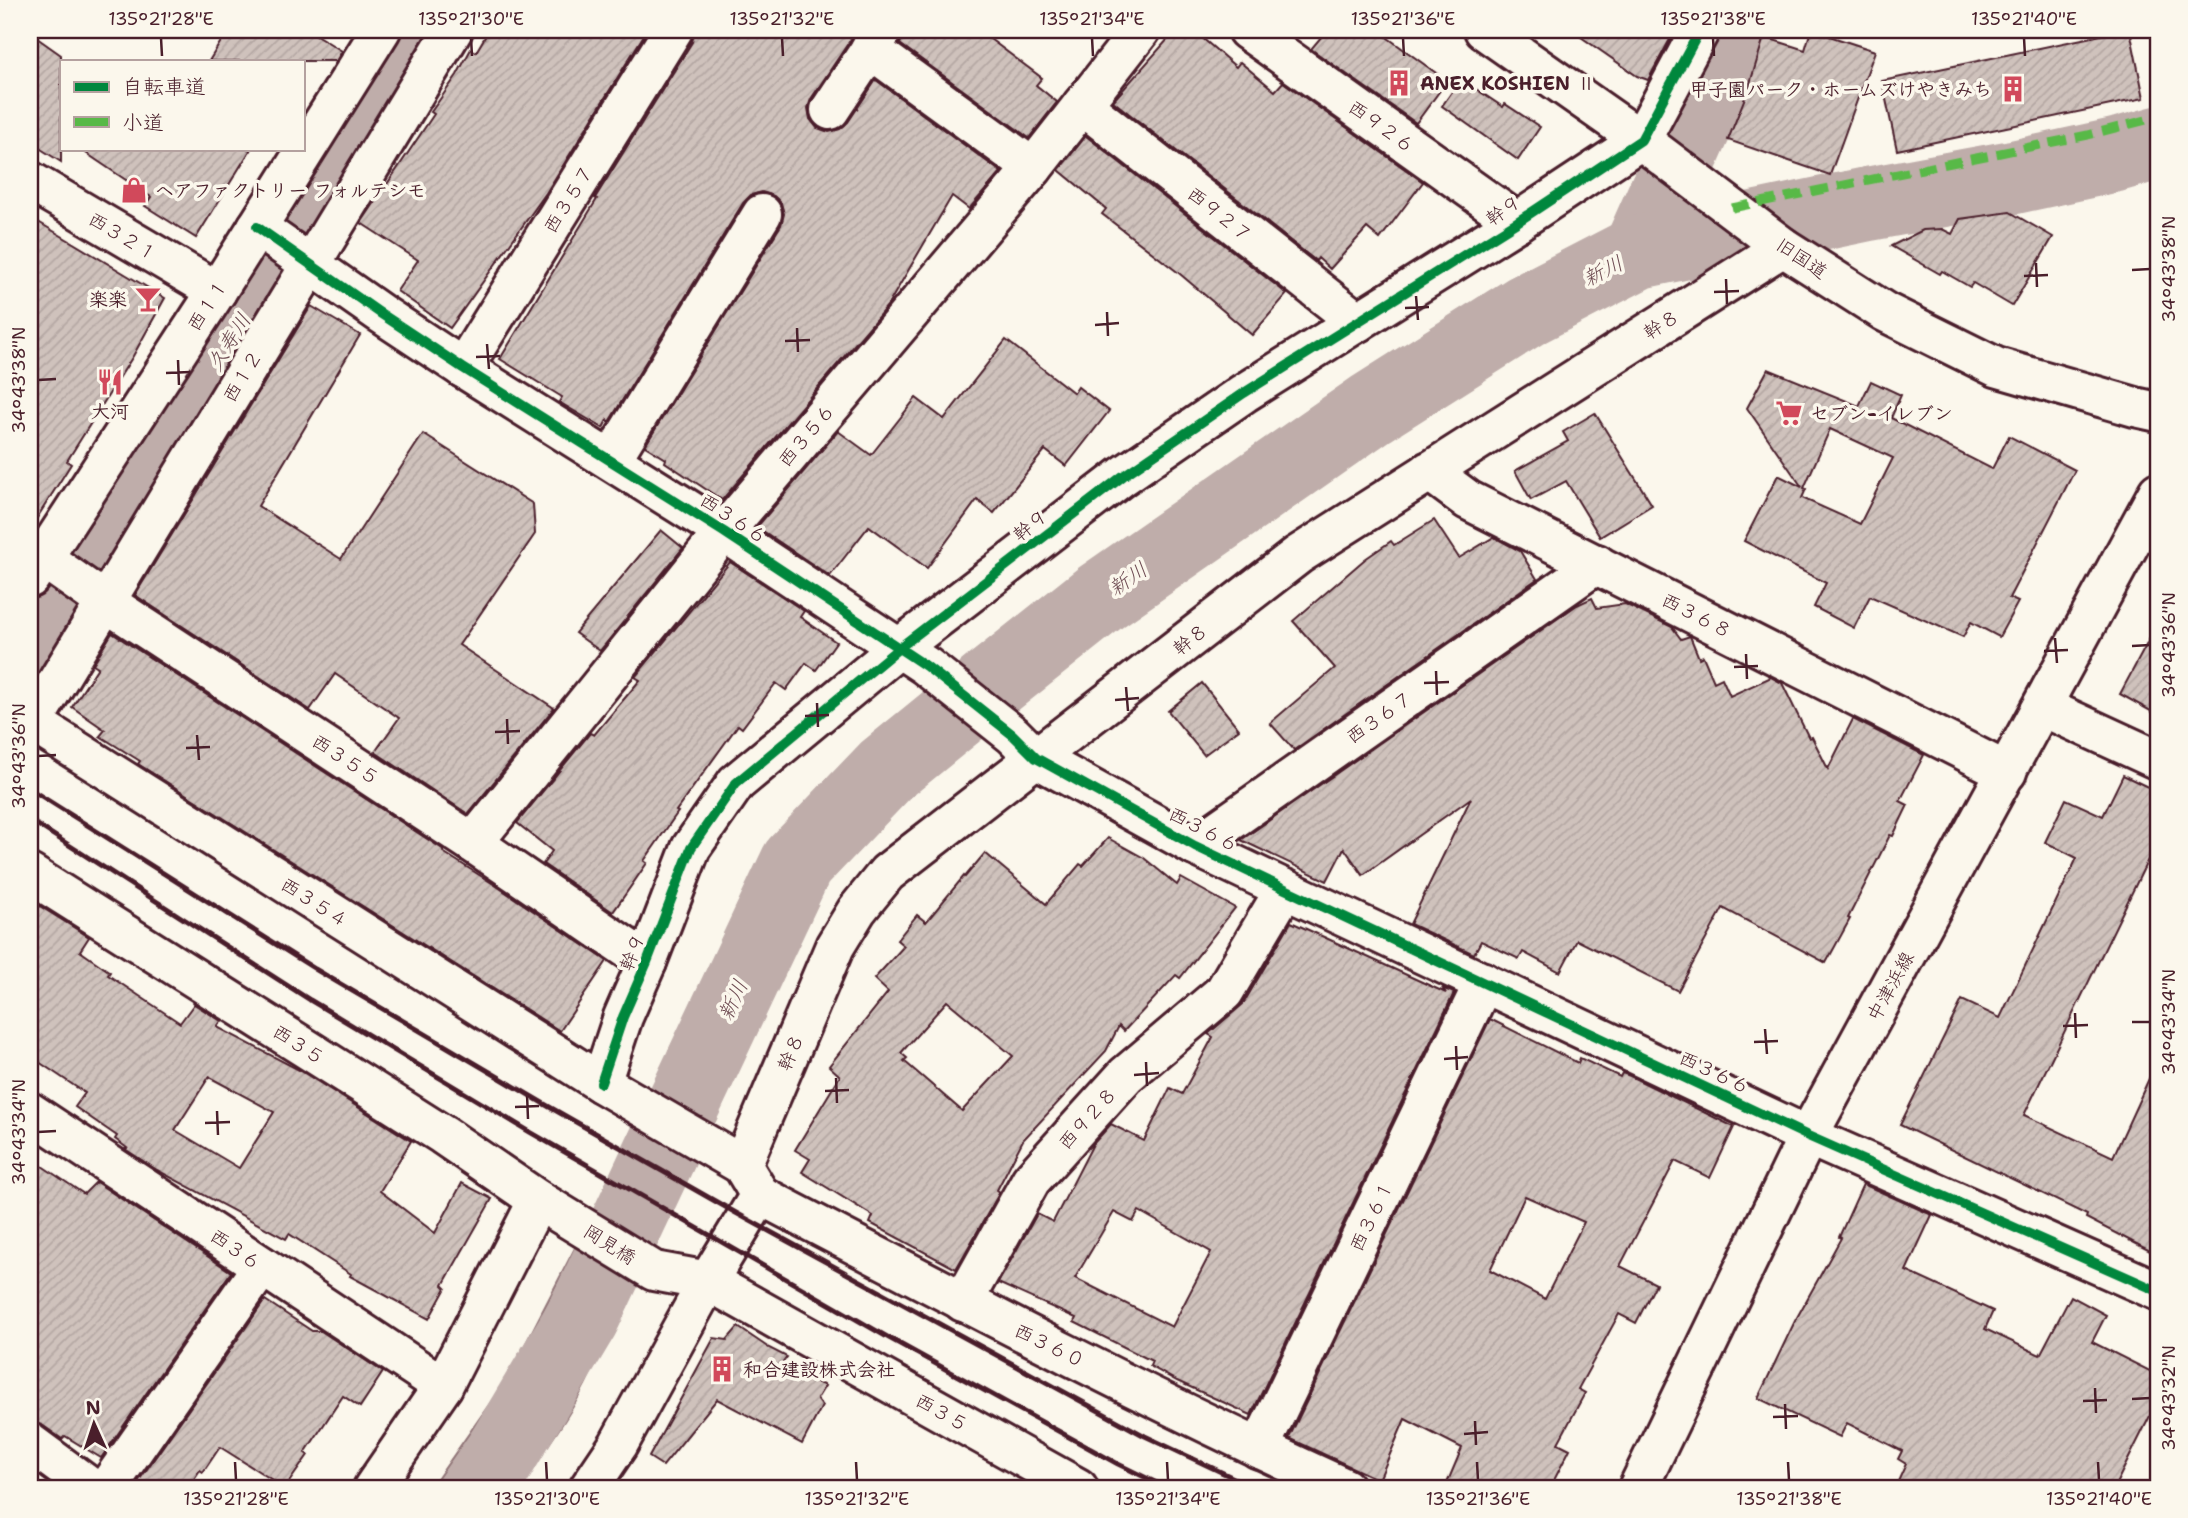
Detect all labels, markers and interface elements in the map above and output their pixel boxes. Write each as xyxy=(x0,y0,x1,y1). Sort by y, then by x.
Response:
text: 135°21'28"E xyxy=(108,7,214,31)
text: 135°21'30"E xyxy=(418,7,524,31)
text: 135°21'32"E xyxy=(730,7,834,31)
text: 135°21'34"E xyxy=(1039,7,1145,31)
text: 135°21'36"E xyxy=(1351,7,1455,31)
text: 135°21'38"E xyxy=(1660,7,1766,31)
text: 135°21'40"E xyxy=(1971,7,2077,31)
legend xyxy=(60,60,304,150)
building icon: ANEX KOSHIEN Ⅱ xyxy=(1384,68,1414,98)
place label: ANEX KOSHIEN Ⅱ xyxy=(1420,71,1596,96)
text: 自転車道 xyxy=(122,73,206,101)
building icon: 甲子園パーク・ホームズけやきみち xyxy=(1998,74,2028,104)
place label: 甲子園パーク・ホームズけやきみち xyxy=(1689,77,1992,102)
street label: 西９２６ xyxy=(1343,94,1420,158)
text: 小道 xyxy=(122,109,164,137)
street label: 西３５７ xyxy=(538,160,599,238)
shop icon: ヘアファクトリー フォルテシモ xyxy=(119,175,149,205)
place label: ヘアファクトリー フォルテシモ xyxy=(155,178,426,203)
street label: 西９２７ xyxy=(1182,181,1257,248)
street label: 幹９ xyxy=(1481,190,1526,231)
street label: 西３２１ xyxy=(84,206,162,267)
text: 34°43'38"N xyxy=(2157,216,2181,322)
street label: 旧国道 xyxy=(1771,232,1832,285)
water label: 新川 xyxy=(1578,249,1628,293)
street label: 西１１ xyxy=(181,275,233,336)
bar icon: 楽楽 xyxy=(133,284,163,314)
place label: 楽楽 xyxy=(89,287,127,312)
street label: 幹８ xyxy=(1639,304,1684,345)
water label: 久寿川 xyxy=(200,308,258,376)
text: 34°43'38"N xyxy=(7,327,31,433)
street label: 西１２ xyxy=(217,345,268,407)
restaurant icon: 大河 xyxy=(95,367,125,397)
street label: 西３５６ xyxy=(772,398,840,472)
supermarket icon: セブン-イレブン xyxy=(1774,398,1804,428)
place label: 大河 xyxy=(91,399,129,424)
place label: セブン-イレブン xyxy=(1810,401,1953,426)
street label: 西３６６ xyxy=(695,487,772,550)
street label: 幹９ xyxy=(1008,504,1053,547)
water label: 新川 xyxy=(1103,555,1153,603)
street label: 西３６８ xyxy=(1657,587,1736,644)
text: 34°43'36"N xyxy=(2157,592,2181,698)
street label: 幹８ xyxy=(1168,618,1213,661)
street label: 西３６７ xyxy=(1341,685,1418,749)
text: 34°43'36"N xyxy=(7,703,31,809)
street label: 西３５５ xyxy=(307,728,384,791)
street label: 西３６６ xyxy=(1164,801,1243,858)
street label: 西３５４ xyxy=(276,872,354,933)
street label: 幹９ xyxy=(614,930,651,974)
street label: 中津浜線 xyxy=(1861,947,1920,1026)
text: 34°43'34"N xyxy=(2157,969,2181,1075)
water label: 新川 xyxy=(711,975,755,1025)
street label: 西３５ xyxy=(268,1019,330,1070)
street label: 幹８ xyxy=(772,1030,809,1075)
street label: 西３６６ xyxy=(1675,1045,1755,1100)
text: 34°43'34"N xyxy=(7,1079,31,1185)
street label: 西９２８ xyxy=(1053,1082,1122,1155)
street label: 西３６１ xyxy=(1344,1177,1399,1256)
street label: 岡見橋 xyxy=(579,1219,641,1270)
street label: 西３６ xyxy=(205,1223,266,1276)
street label: 西３６０ xyxy=(1010,1318,1089,1373)
text: 34°43'32"N xyxy=(2157,1345,2181,1451)
building icon: 和合建設株式会社 xyxy=(707,1354,737,1384)
place label: 和合建設株式会社 xyxy=(743,1357,895,1382)
north arrow xyxy=(60,1388,130,1458)
street label: 西３５ xyxy=(911,1388,973,1437)
text: N xyxy=(85,1395,101,1420)
text: 135°21'28"E xyxy=(183,1487,289,1511)
text: 135°21'30"E xyxy=(494,1487,600,1511)
text: 135°21'32"E xyxy=(805,1487,909,1511)
text: 135°21'34"E xyxy=(1115,1487,1221,1511)
text: 135°21'36"E xyxy=(1426,1487,1530,1511)
text: 135°21'38"E xyxy=(1736,1487,1842,1511)
text: 135°21'40"E xyxy=(2046,1487,2152,1511)

